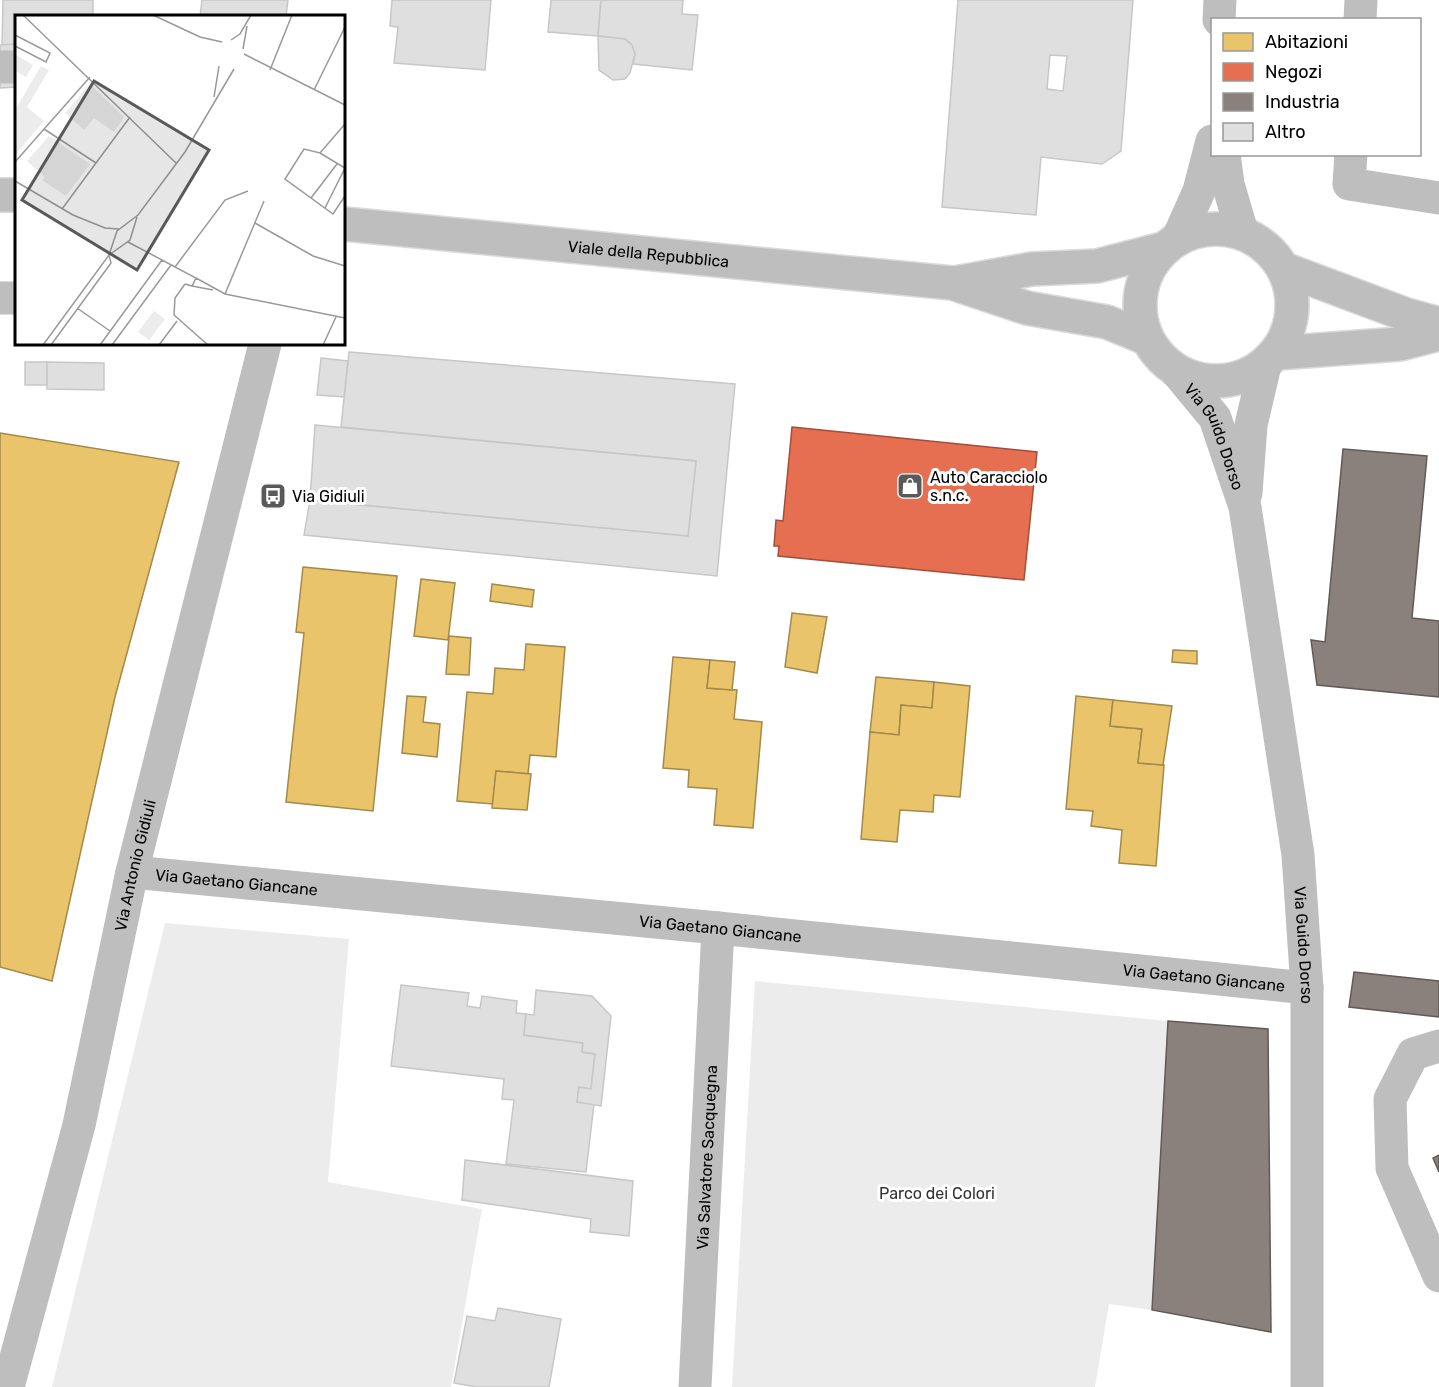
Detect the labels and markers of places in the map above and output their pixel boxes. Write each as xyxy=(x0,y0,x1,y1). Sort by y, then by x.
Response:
place label: Auto Caracciolo s.n.c. xyxy=(930,468,1048,505)
shop icon: Auto Caracciolo s.n.c. xyxy=(895,471,925,501)
bus stop icon: Via Gidiuli xyxy=(258,481,288,511)
place label: Via Gidiuli xyxy=(292,487,365,506)

